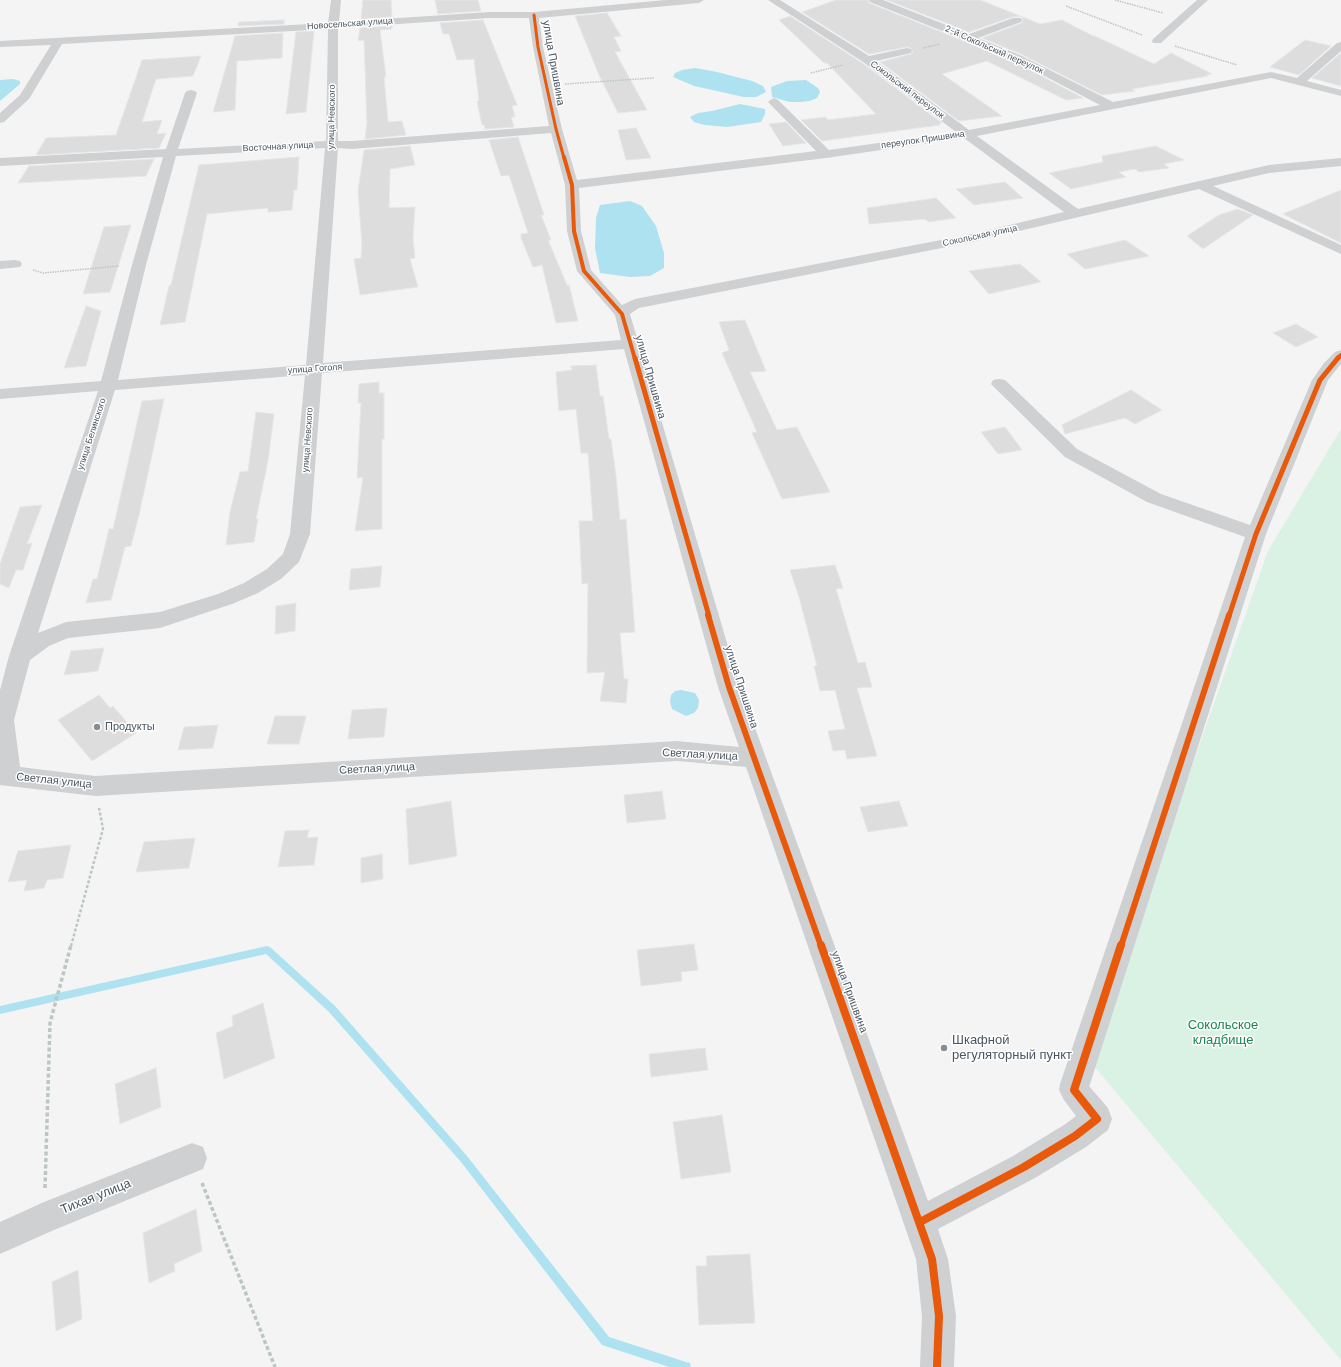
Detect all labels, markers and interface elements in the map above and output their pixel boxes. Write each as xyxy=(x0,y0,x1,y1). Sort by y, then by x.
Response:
street label: Новосельская улица xyxy=(307,16,393,32)
street label: улица Пришвина xyxy=(539,19,567,107)
street label: 2-й Сокольский переулок xyxy=(943,23,1045,77)
street label: Сокольский переулок xyxy=(868,59,946,121)
street label: улица Невского xyxy=(326,84,338,150)
street label: переулок Пришвина xyxy=(881,129,965,151)
street label: Восточная улица xyxy=(242,140,314,154)
street label: Сокольская улица xyxy=(942,223,1018,249)
street label: улица Пришвина xyxy=(632,334,668,420)
street label: улица Гоголя xyxy=(287,362,343,376)
street label: улица Белинского xyxy=(75,397,109,471)
street label: улица Невского xyxy=(300,407,316,473)
street label: улица Пришвина xyxy=(721,644,761,730)
place label: Продукты xyxy=(105,720,155,734)
marker: Продукты xyxy=(92,722,102,732)
street label: Светлая улица xyxy=(662,746,738,764)
street label: Светлая улица xyxy=(339,760,415,778)
street label: Светлая улица xyxy=(16,770,92,792)
street label: улица Пришвина xyxy=(828,949,870,1035)
park label: Сокольское кладбище xyxy=(1188,1018,1258,1049)
place label: Шкафной регуляторный пункт xyxy=(952,1033,1072,1064)
marker: Шкафной регуляторный пункт xyxy=(939,1043,949,1053)
street label: Тихая улица xyxy=(59,1176,133,1218)

